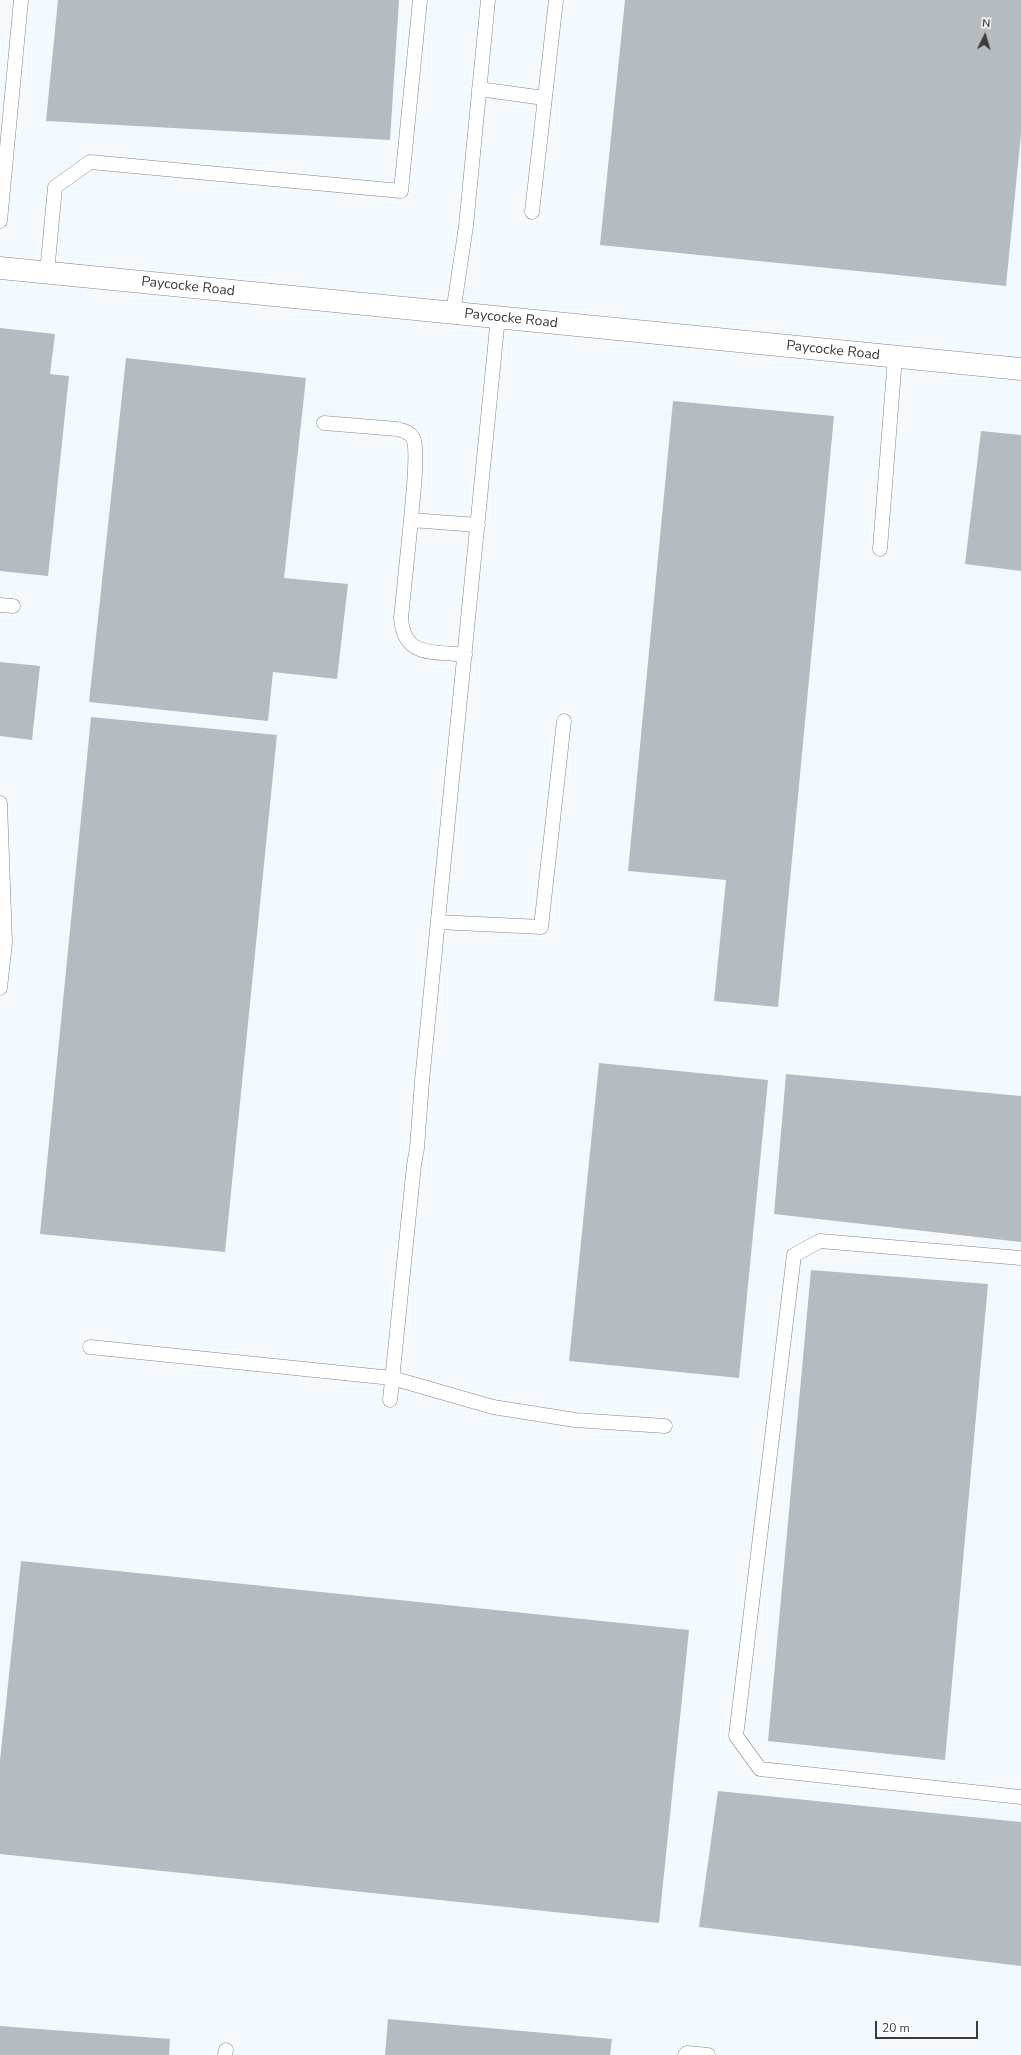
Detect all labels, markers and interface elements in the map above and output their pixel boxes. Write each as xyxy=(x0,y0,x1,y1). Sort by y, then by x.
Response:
north arrow xyxy=(965,16,1005,56)
text: N xyxy=(981,16,991,31)
street label: Paycocke Road xyxy=(140,274,236,300)
street label: Paycocke Road xyxy=(463,306,559,332)
street label: Paycocke Road xyxy=(785,338,881,364)
scale bar xyxy=(877,2013,980,2039)
text: 20 m xyxy=(882,2020,910,2036)

